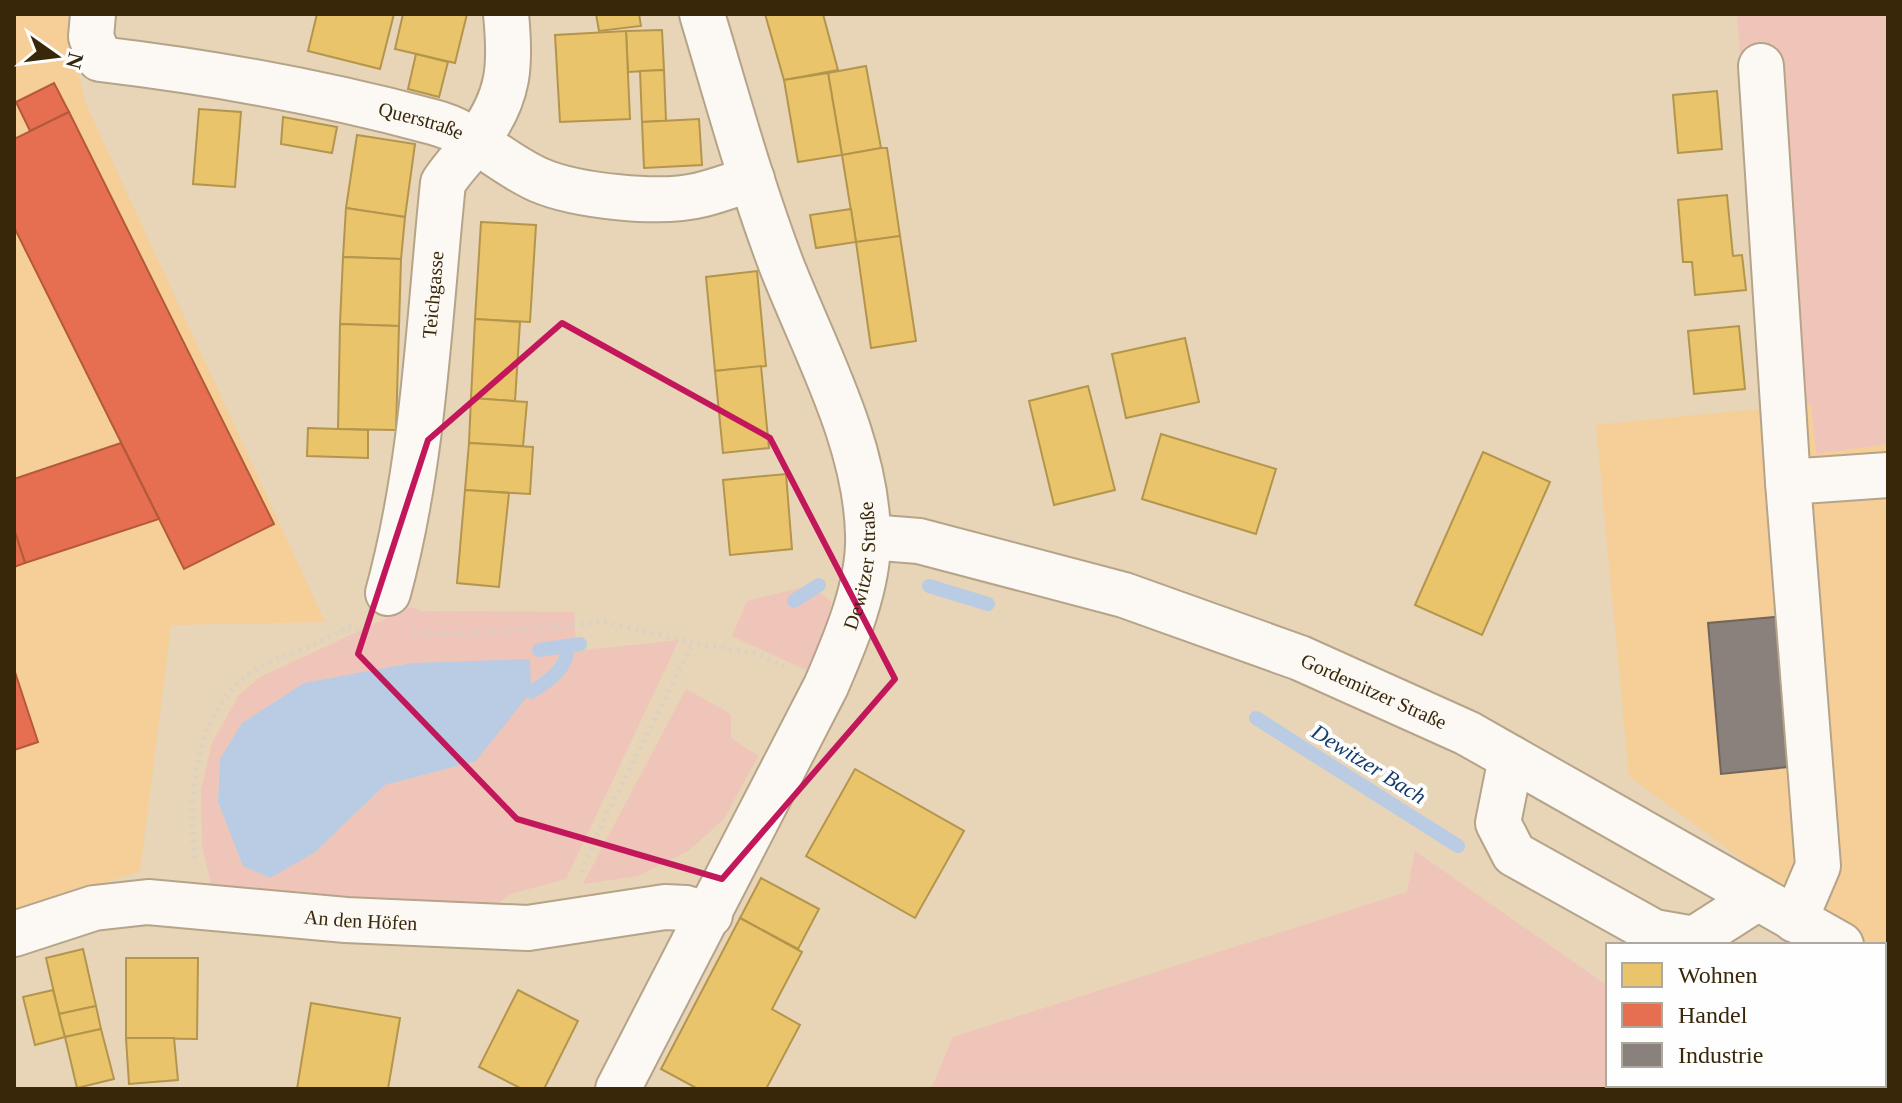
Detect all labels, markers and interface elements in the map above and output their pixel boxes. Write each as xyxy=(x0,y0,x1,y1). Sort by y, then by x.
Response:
north arrow xyxy=(16,16,96,96)
text: N xyxy=(61,50,89,72)
street label: Querstraße xyxy=(376,98,468,144)
street label: Teichgasse xyxy=(418,250,448,339)
street label: Dewitzer Straße xyxy=(839,500,879,633)
street label: Gordemitzer Straße xyxy=(1298,649,1450,733)
water label: Dewitzer Bach xyxy=(1306,718,1431,809)
street label: An den Höfen xyxy=(303,905,418,934)
legend xyxy=(1606,943,1886,1087)
text: Wohnen xyxy=(1678,962,1757,988)
text: Handel xyxy=(1678,1002,1748,1028)
text: Industrie xyxy=(1678,1042,1763,1068)

